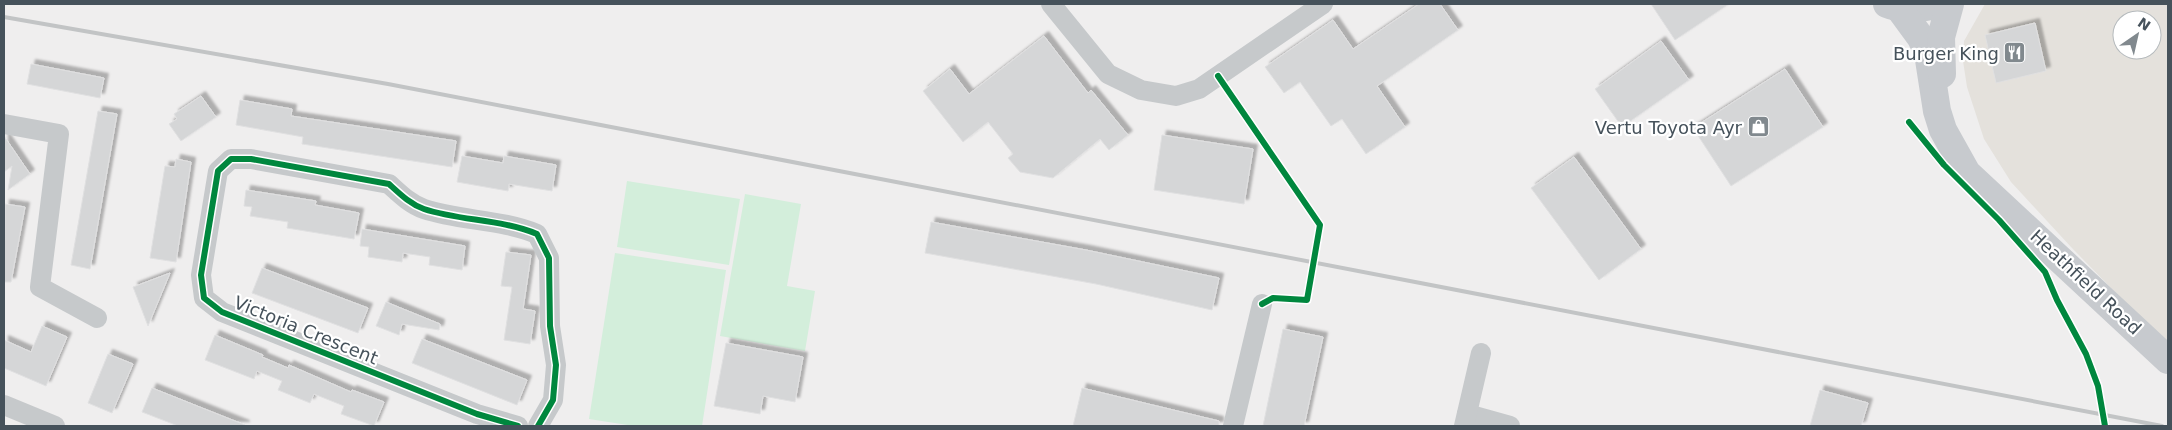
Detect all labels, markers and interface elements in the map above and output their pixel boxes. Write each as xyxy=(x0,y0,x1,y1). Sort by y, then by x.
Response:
north arrow xyxy=(2112,10,2162,60)
text: N xyxy=(2135,14,2154,34)
restaurant icon: Burger King xyxy=(2003,41,2027,65)
place label: Burger King xyxy=(1893,43,1999,64)
shop icon: Vertu Toyota Ayr xyxy=(1746,115,1770,139)
place label: Vertu Toyota Ayr xyxy=(1595,117,1743,138)
street label: Heathfield Road xyxy=(2026,225,2146,339)
street label: Victoria Crescent xyxy=(231,292,381,368)

